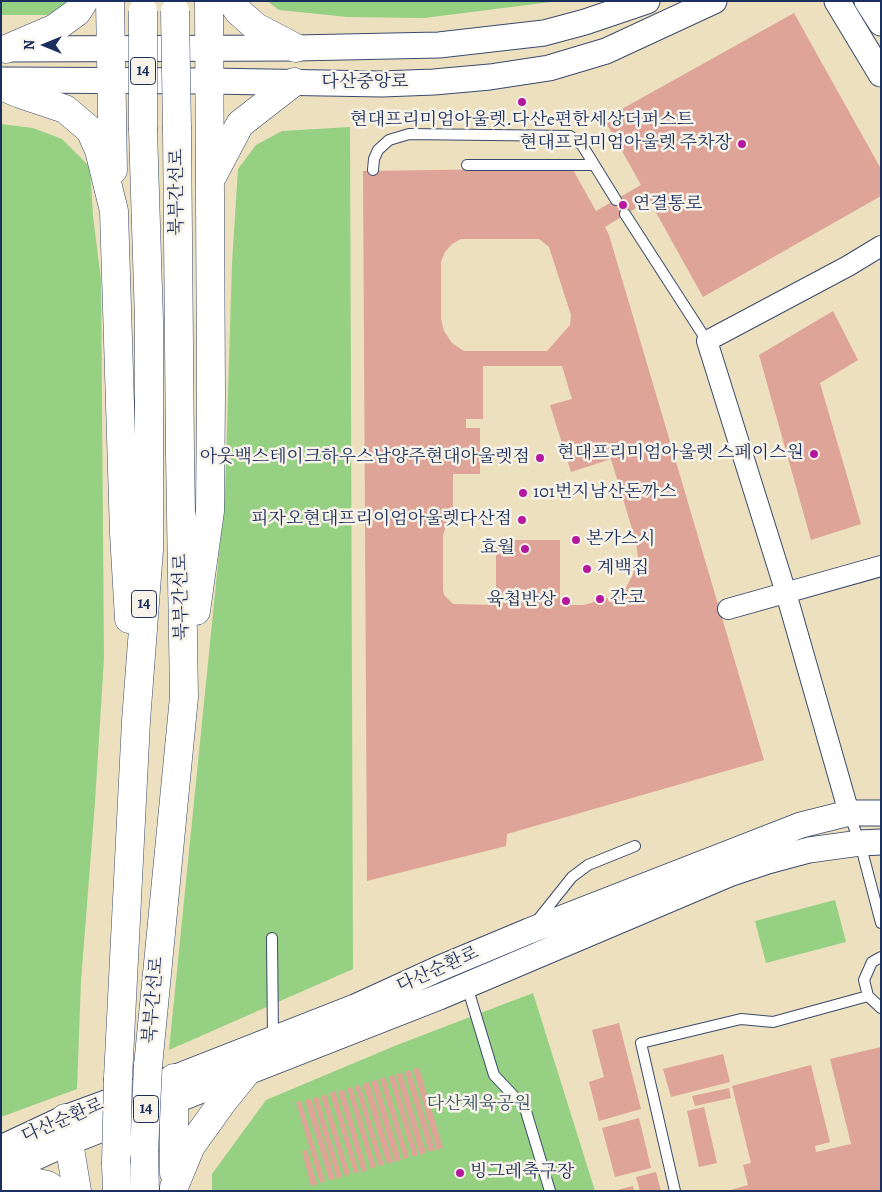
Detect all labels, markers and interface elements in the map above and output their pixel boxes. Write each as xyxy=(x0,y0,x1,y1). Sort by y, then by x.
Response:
north arrow xyxy=(20,20,70,70)
text: N xyxy=(20,40,39,50)
road number: 14 xyxy=(130,58,156,84)
street label: 다산중앙로 xyxy=(322,72,408,94)
marker: 현대프리미엄아울렛.다산e편한세상더퍼스트 xyxy=(516,96,528,108)
place label: 현대프리미엄아울렛.다산e편한세상더퍼스트 xyxy=(350,110,694,132)
place label: 현대프리미엄아울렛 주차장 xyxy=(520,133,732,155)
marker: 현대프리미엄아울렛 주차장 xyxy=(736,138,748,150)
street label: 북부간선로 xyxy=(167,149,189,235)
place label: 연결통로 xyxy=(633,194,703,216)
marker: 연결통로 xyxy=(617,199,629,211)
place label: 현대프리미엄아울렛 스페이스원 xyxy=(557,443,804,465)
place label: 아웃백스테이크하우스남양주현대아울렛점 xyxy=(200,447,530,469)
marker: 현대프리미엄아울렛 스페이스원 xyxy=(808,448,820,460)
marker: 아웃백스테이크하우스남양주현대아울렛점 xyxy=(534,452,546,464)
place label: 101번지남산돈까스 xyxy=(533,482,677,504)
marker: 101번지남산돈까스 xyxy=(517,487,529,499)
place label: 피자오현대프리이엄아울렛다산점 xyxy=(251,509,512,531)
marker: 피자오현대프리이엄아울렛다산점 xyxy=(516,514,528,526)
place label: 본가스시 xyxy=(586,529,656,551)
marker: 본가스시 xyxy=(570,534,582,546)
place label: 효월 xyxy=(480,538,515,560)
marker: 효월 xyxy=(519,543,531,555)
street label: 북부간선로 xyxy=(170,553,194,641)
place label: 계백집 xyxy=(597,558,649,580)
marker: 계백집 xyxy=(581,563,593,575)
place label: 간코 xyxy=(610,588,645,610)
road number: 14 xyxy=(132,590,156,618)
place label: 육첩반상 xyxy=(486,590,556,612)
marker: 간코 xyxy=(594,593,606,605)
marker: 육첩반상 xyxy=(560,595,572,607)
street label: 다산순환로 xyxy=(394,942,482,998)
street label: 북부간선로 xyxy=(139,956,169,1044)
street label: 다산순환로 xyxy=(19,1094,107,1148)
park label: 다산체육공원 xyxy=(427,1094,531,1116)
road number: 14 xyxy=(134,1096,158,1122)
place label: 빙그레축구장 xyxy=(470,1162,574,1184)
marker: 빙그레축구장 xyxy=(454,1167,466,1179)

